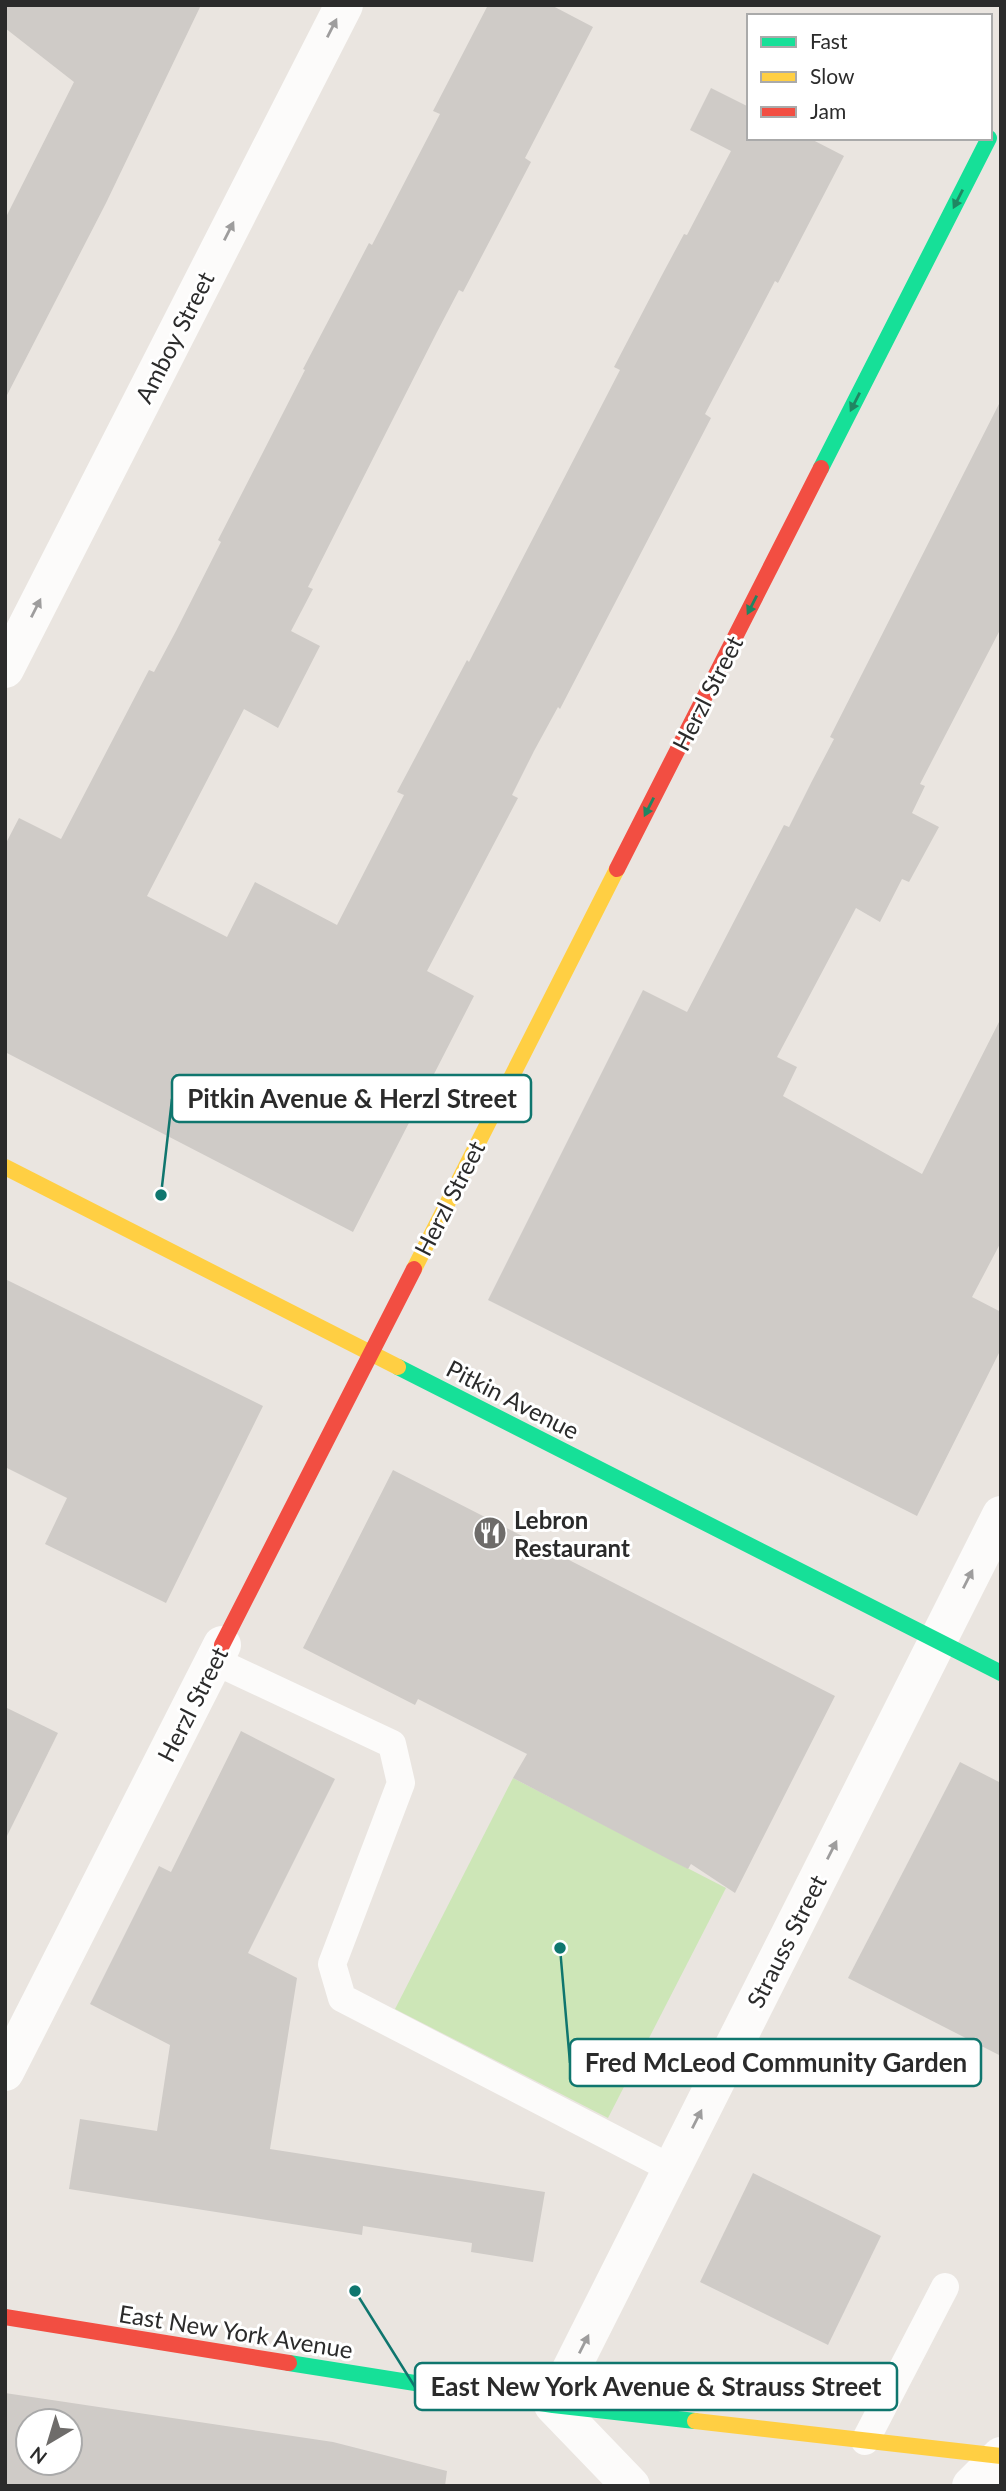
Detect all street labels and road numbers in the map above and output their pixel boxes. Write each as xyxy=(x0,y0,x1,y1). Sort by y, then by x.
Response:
street label: Amboy Street xyxy=(128,266,220,408)
street label: Herzl Street xyxy=(666,630,749,755)
street label: Herzl Street xyxy=(408,1135,491,1260)
street label: Pitkin Avenue xyxy=(442,1353,584,1445)
street label: Herzl Street xyxy=(151,1641,234,1766)
street label: Strauss Street xyxy=(740,1869,832,2012)
street label: East New York Avenue xyxy=(117,2298,355,2364)

